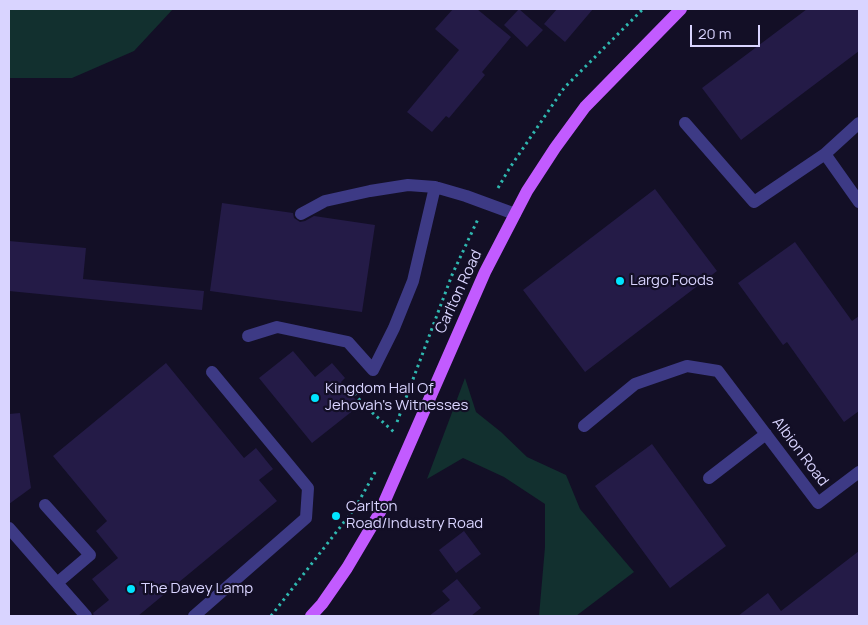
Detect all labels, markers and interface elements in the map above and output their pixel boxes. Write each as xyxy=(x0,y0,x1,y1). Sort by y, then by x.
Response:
scale bar xyxy=(693,15,763,47)
text: 20 m xyxy=(698,23,731,44)
street label: Carlton Road xyxy=(432,247,486,337)
place label: Largo Foods xyxy=(630,272,714,290)
marker: Largo Foods xyxy=(614,275,626,287)
place label: Kingdom Hall Of Jehovah's Witnesses xyxy=(325,380,468,415)
marker: Kingdom Hall Of Jehovah's Witnesses xyxy=(309,392,321,404)
street label: Albion Road xyxy=(768,414,832,490)
place label: Carlton Road/Industry Road xyxy=(346,498,483,533)
marker: Carlton Road/Industry Road xyxy=(330,510,342,522)
place label: The Davey Lamp xyxy=(141,580,253,598)
marker: The Davey Lamp xyxy=(125,583,137,595)

